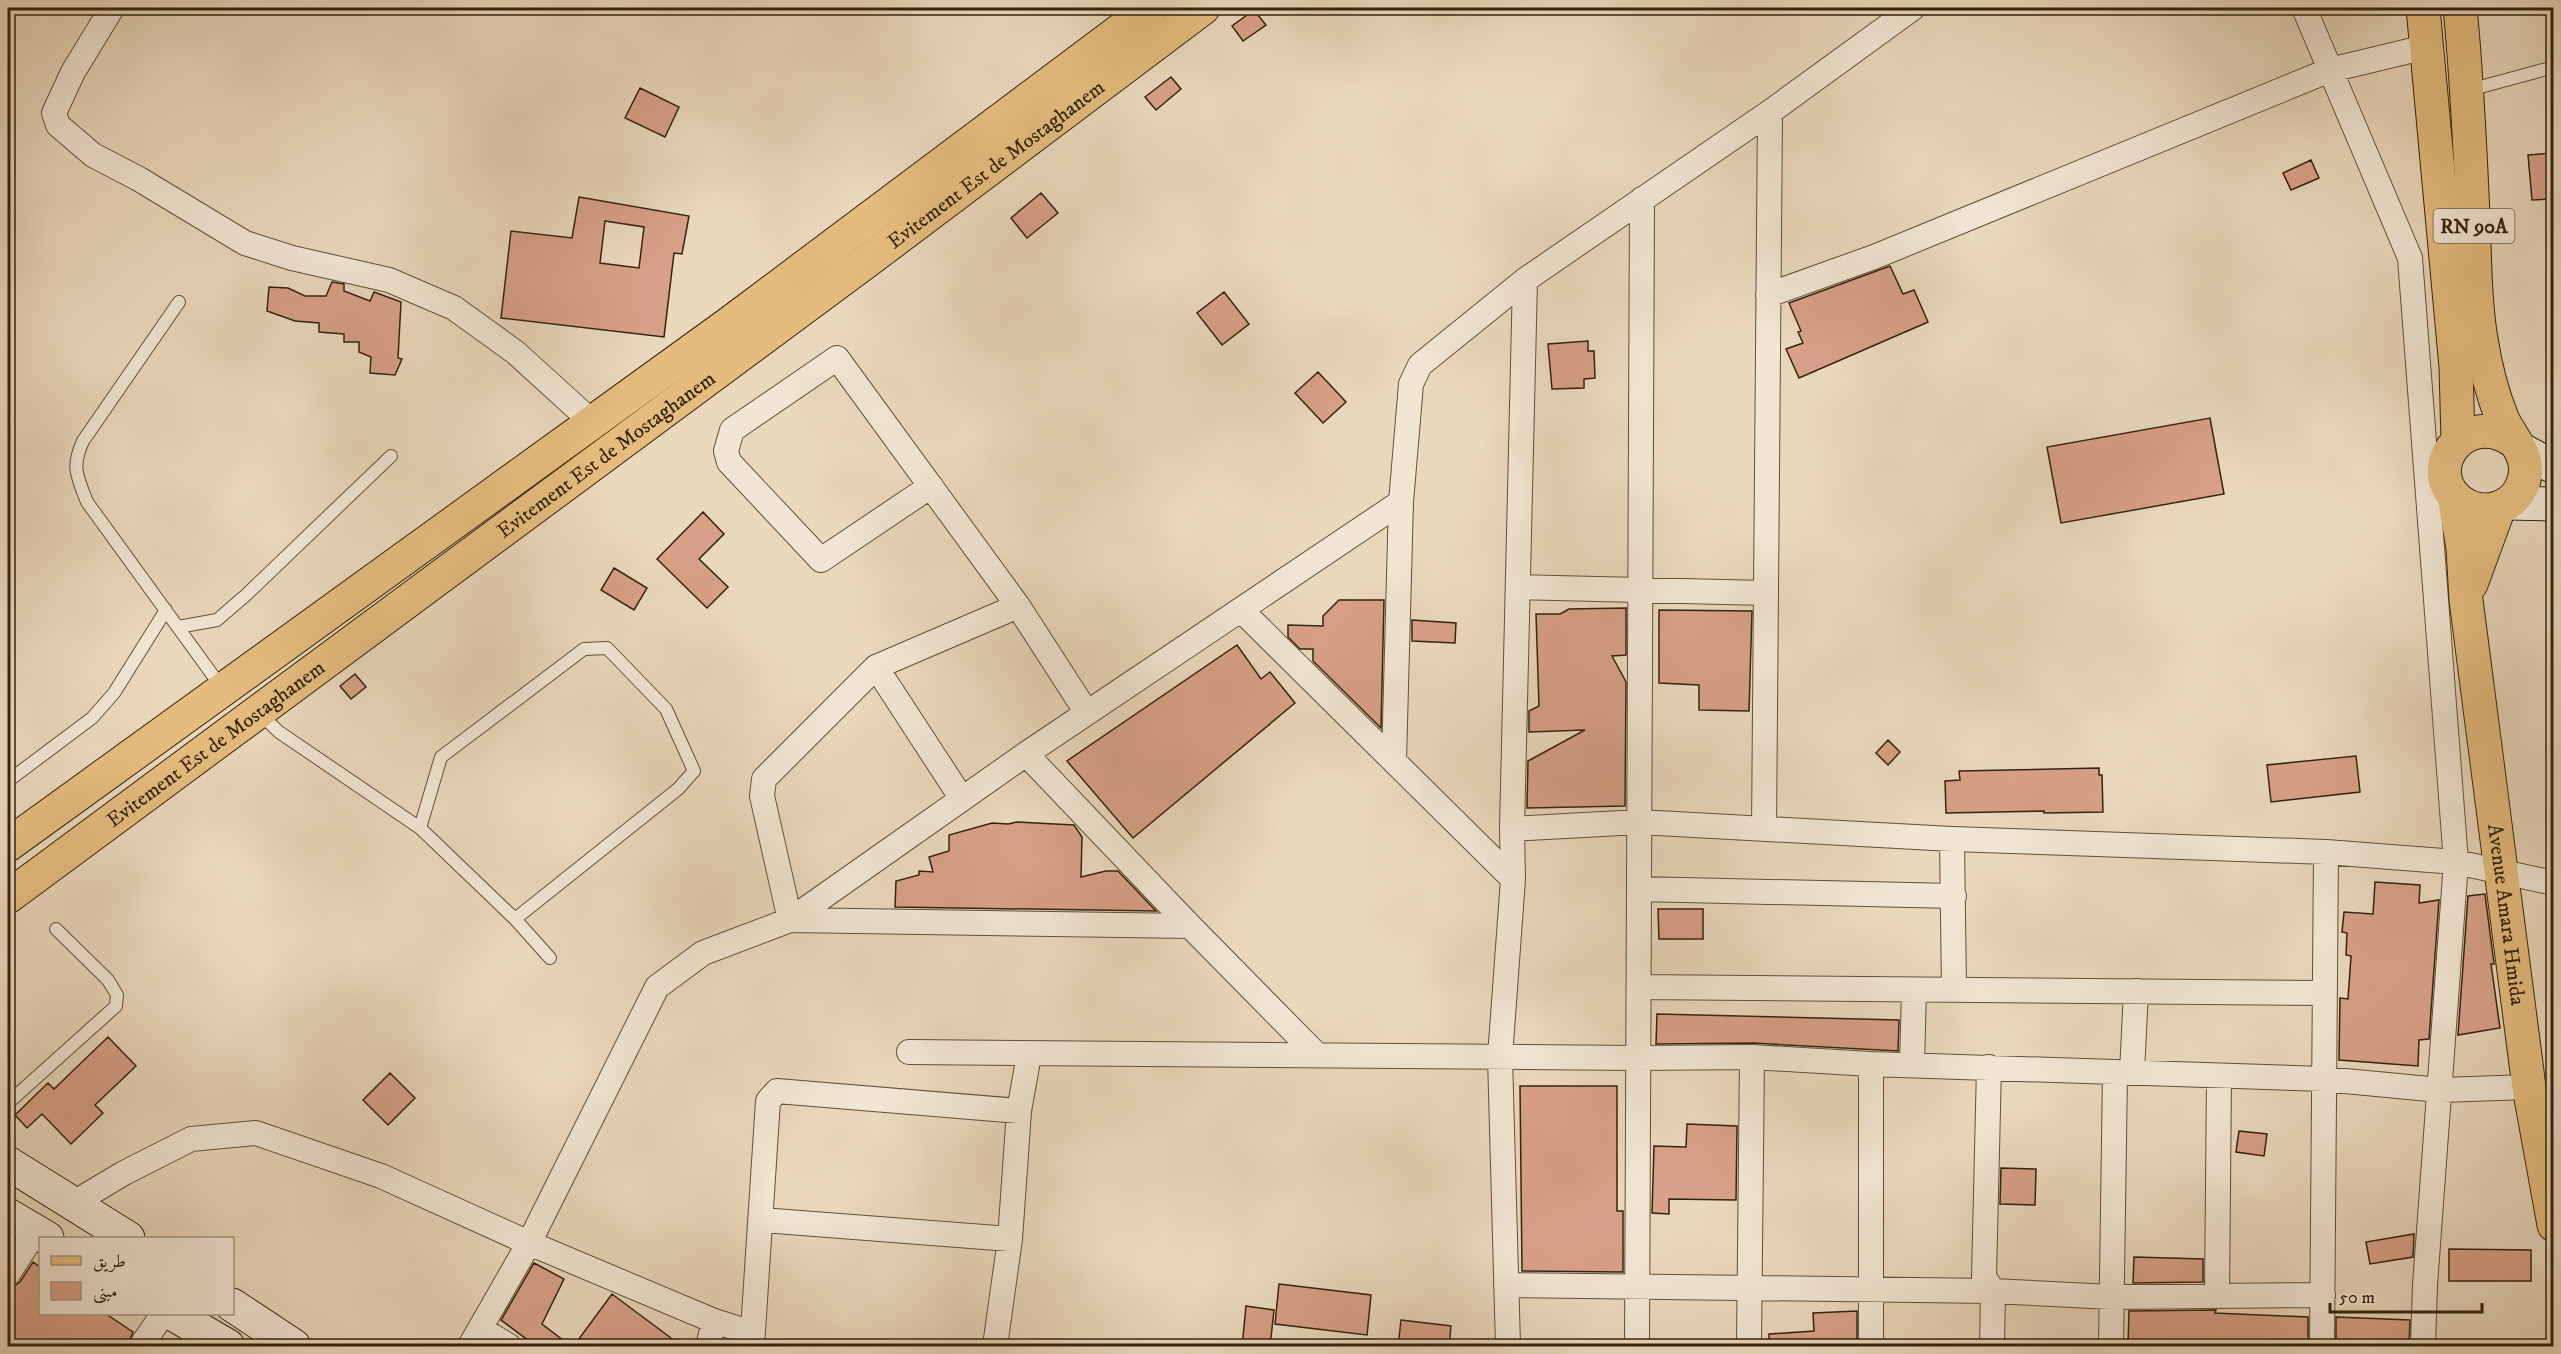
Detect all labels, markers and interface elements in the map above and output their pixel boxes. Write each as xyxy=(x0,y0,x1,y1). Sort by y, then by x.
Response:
street label: Evitement Est de Mostaghanem xyxy=(883,75,1110,255)
road number: RN 90A xyxy=(2434,209,2514,243)
street label: Evitement Est de Mostaghanem xyxy=(492,366,721,544)
street label: Evitement Est de Mostaghanem xyxy=(102,655,330,834)
street label: Avenue Amara Hmida xyxy=(2481,822,2530,1007)
legend xyxy=(39,1237,234,1315)
text: طريق xyxy=(93,1251,126,1273)
scale bar xyxy=(2330,1276,2482,1314)
text: مبنى xyxy=(93,1281,118,1304)
text: 50 m xyxy=(2339,1287,2375,1309)

